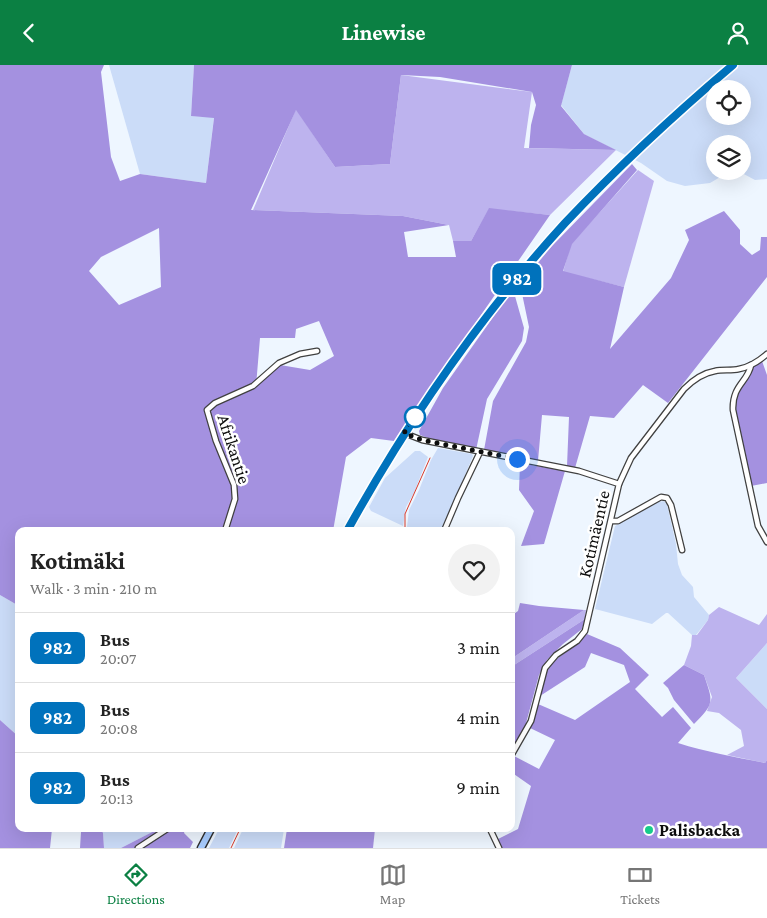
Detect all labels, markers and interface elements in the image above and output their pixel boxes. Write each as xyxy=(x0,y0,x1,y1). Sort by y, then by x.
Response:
icon: back xyxy=(15,19,43,47)
icon: person xyxy=(724,19,752,47)
text: Linewise xyxy=(341,20,426,45)
map controls xyxy=(706,80,751,180)
button: locate xyxy=(706,80,751,125)
button: layers xyxy=(706,135,751,180)
line badge: 982 xyxy=(488,263,546,295)
text: 982 xyxy=(502,269,532,289)
unlabelled marker xyxy=(404,406,426,428)
street label: Afrikantie xyxy=(213,412,255,486)
your location xyxy=(505,447,530,472)
street label: Kotimäentie xyxy=(574,488,614,579)
button: heart xyxy=(448,544,500,596)
text: Kotimäki xyxy=(30,547,125,574)
text: Walk · 3 min · 210 m xyxy=(30,580,157,597)
text: Bus xyxy=(100,629,130,650)
text: 3 min xyxy=(457,637,500,658)
text: 982 xyxy=(43,638,72,658)
text: 20:07 xyxy=(100,650,136,667)
text: Bus xyxy=(100,699,130,720)
text: 4 min xyxy=(456,707,500,728)
text: 982 xyxy=(43,708,72,728)
text: 20:08 xyxy=(100,720,138,737)
text: Bus xyxy=(100,769,130,790)
text: 9 min xyxy=(456,777,500,798)
text: 982 xyxy=(43,778,72,798)
text: 20:13 xyxy=(100,790,133,807)
place label: Palisbacka xyxy=(659,820,740,840)
marker: Palisbacka xyxy=(643,824,655,836)
tab: Directions xyxy=(107,861,165,907)
tab: Map xyxy=(379,861,407,907)
tab: Tickets xyxy=(620,861,660,907)

